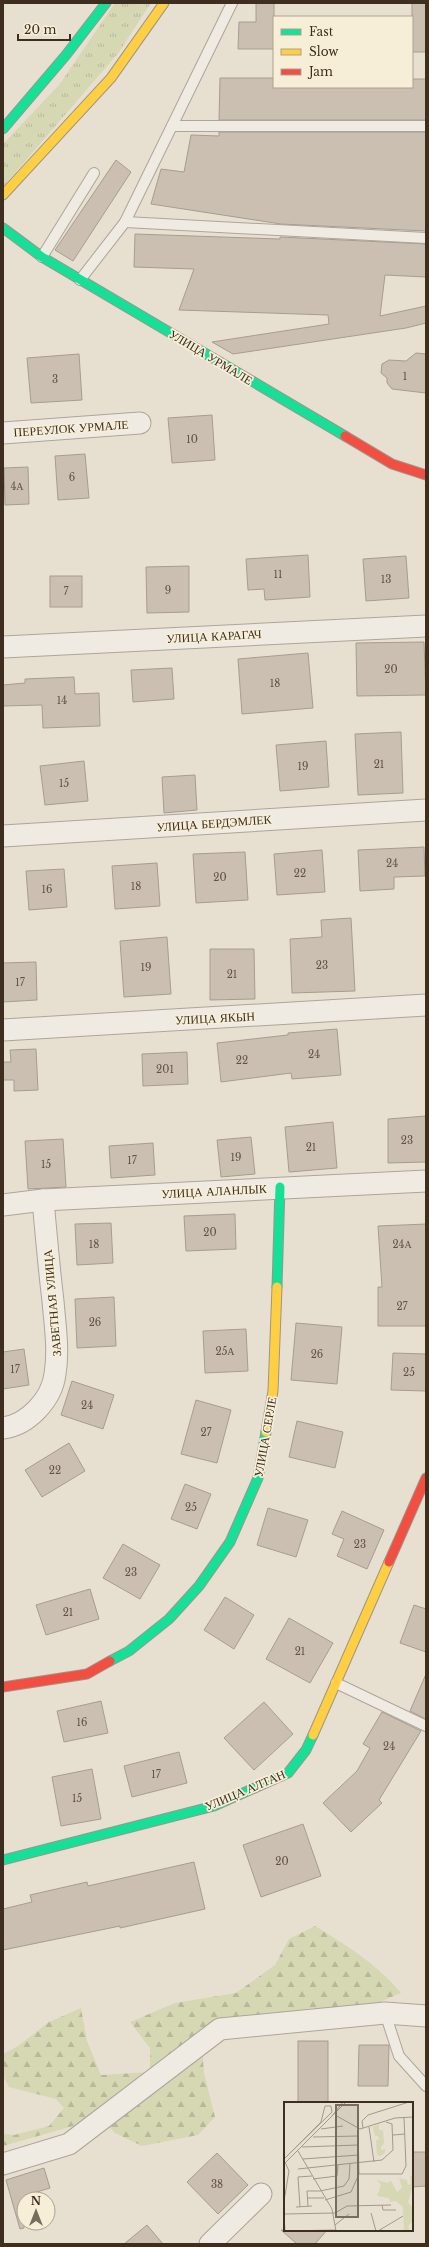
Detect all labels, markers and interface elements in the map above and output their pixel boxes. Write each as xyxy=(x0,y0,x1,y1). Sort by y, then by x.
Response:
scale bar xyxy=(18,16,70,42)
legend xyxy=(273,16,413,88)
text: 20 m xyxy=(24,22,56,37)
text: Fast xyxy=(309,24,334,39)
text: Slow xyxy=(309,44,339,59)
text: Jam xyxy=(307,64,333,79)
street label: УЛИЦА УРМАЛЕ xyxy=(167,326,255,388)
house number: 1 xyxy=(403,370,407,383)
house number: 3 xyxy=(52,373,58,386)
street label: ПЕРЕУЛОК УРМАЛЕ xyxy=(13,416,129,440)
house number: 10 xyxy=(186,433,198,446)
house number: 6 xyxy=(69,471,75,484)
house number: 4А xyxy=(10,480,24,493)
house number: 11 xyxy=(274,568,282,581)
house number: 13 xyxy=(381,573,391,586)
house number: 9 xyxy=(165,584,171,597)
house number: 7 xyxy=(63,585,69,598)
street label: УЛИЦА КАРАГАЧ xyxy=(166,626,262,646)
house number: 20 xyxy=(384,663,398,676)
house number: 18 xyxy=(270,677,280,690)
house number: 14 xyxy=(57,694,67,707)
house number: 21 xyxy=(374,758,384,771)
house number: 19 xyxy=(298,760,308,773)
house number: 15 xyxy=(59,777,69,790)
street label: УЛИЦА БЕРДЭМЛЕК xyxy=(156,811,273,835)
house number: 24 xyxy=(386,857,398,870)
house number: 22 xyxy=(294,867,306,880)
house number: 20 xyxy=(213,871,227,884)
house number: 18 xyxy=(131,880,141,893)
house number: 16 xyxy=(42,883,52,896)
house number: 23 xyxy=(316,959,328,972)
house number: 19 xyxy=(141,961,151,974)
house number: 21 xyxy=(227,968,237,981)
house number: 17 xyxy=(15,976,26,989)
street label: УЛИЦА ЯКЫН xyxy=(175,1008,256,1028)
house number: 24 xyxy=(308,1048,320,1061)
house number: 22 xyxy=(236,1054,248,1067)
house number: 201 xyxy=(156,1063,174,1076)
house number: 23 xyxy=(401,1134,413,1147)
house number: 21 xyxy=(306,1141,316,1154)
house number: 19 xyxy=(231,1151,241,1164)
house number: 17 xyxy=(127,1154,138,1167)
house number: 15 xyxy=(41,1158,51,1171)
street label: УЛИЦА АЛАНЛЫК xyxy=(161,1181,268,1201)
house number: 20 xyxy=(203,1226,217,1239)
house number: 18 xyxy=(89,1238,99,1251)
house number: 24А xyxy=(392,1238,412,1251)
street label: ЗАВЕТНАЯ УЛИЦА xyxy=(40,1249,64,1357)
house number: 27 xyxy=(396,1300,409,1313)
house number: 26 xyxy=(89,1316,101,1329)
house number: 25А xyxy=(215,1345,235,1358)
house number: 26 xyxy=(311,1348,323,1361)
house number: 17 xyxy=(10,1363,21,1376)
house number: 25 xyxy=(403,1366,415,1379)
street label: УЛИЦА СЕРЛЕ xyxy=(251,1396,279,1478)
house number: 24 xyxy=(81,1399,93,1412)
house number: 27 xyxy=(200,1426,213,1439)
house number: 22 xyxy=(49,1464,61,1477)
house number: 25 xyxy=(185,1501,197,1514)
house number: 23 xyxy=(354,1538,366,1551)
house number: 23 xyxy=(125,1566,137,1579)
house number: 21 xyxy=(63,1606,73,1619)
house number: 21 xyxy=(295,1645,305,1658)
house number: 16 xyxy=(77,1716,87,1729)
house number: 24 xyxy=(383,1740,395,1753)
street label: УЛИЦА АЛТАН xyxy=(203,1766,288,1814)
house number: 17 xyxy=(151,1768,162,1781)
house number: 15 xyxy=(72,1792,82,1805)
house number: 20 xyxy=(275,1855,289,1868)
inset map xyxy=(284,2102,413,2231)
house number: 38 xyxy=(211,2178,223,2191)
north arrow xyxy=(16,2191,56,2231)
text: N xyxy=(31,2194,42,2208)

